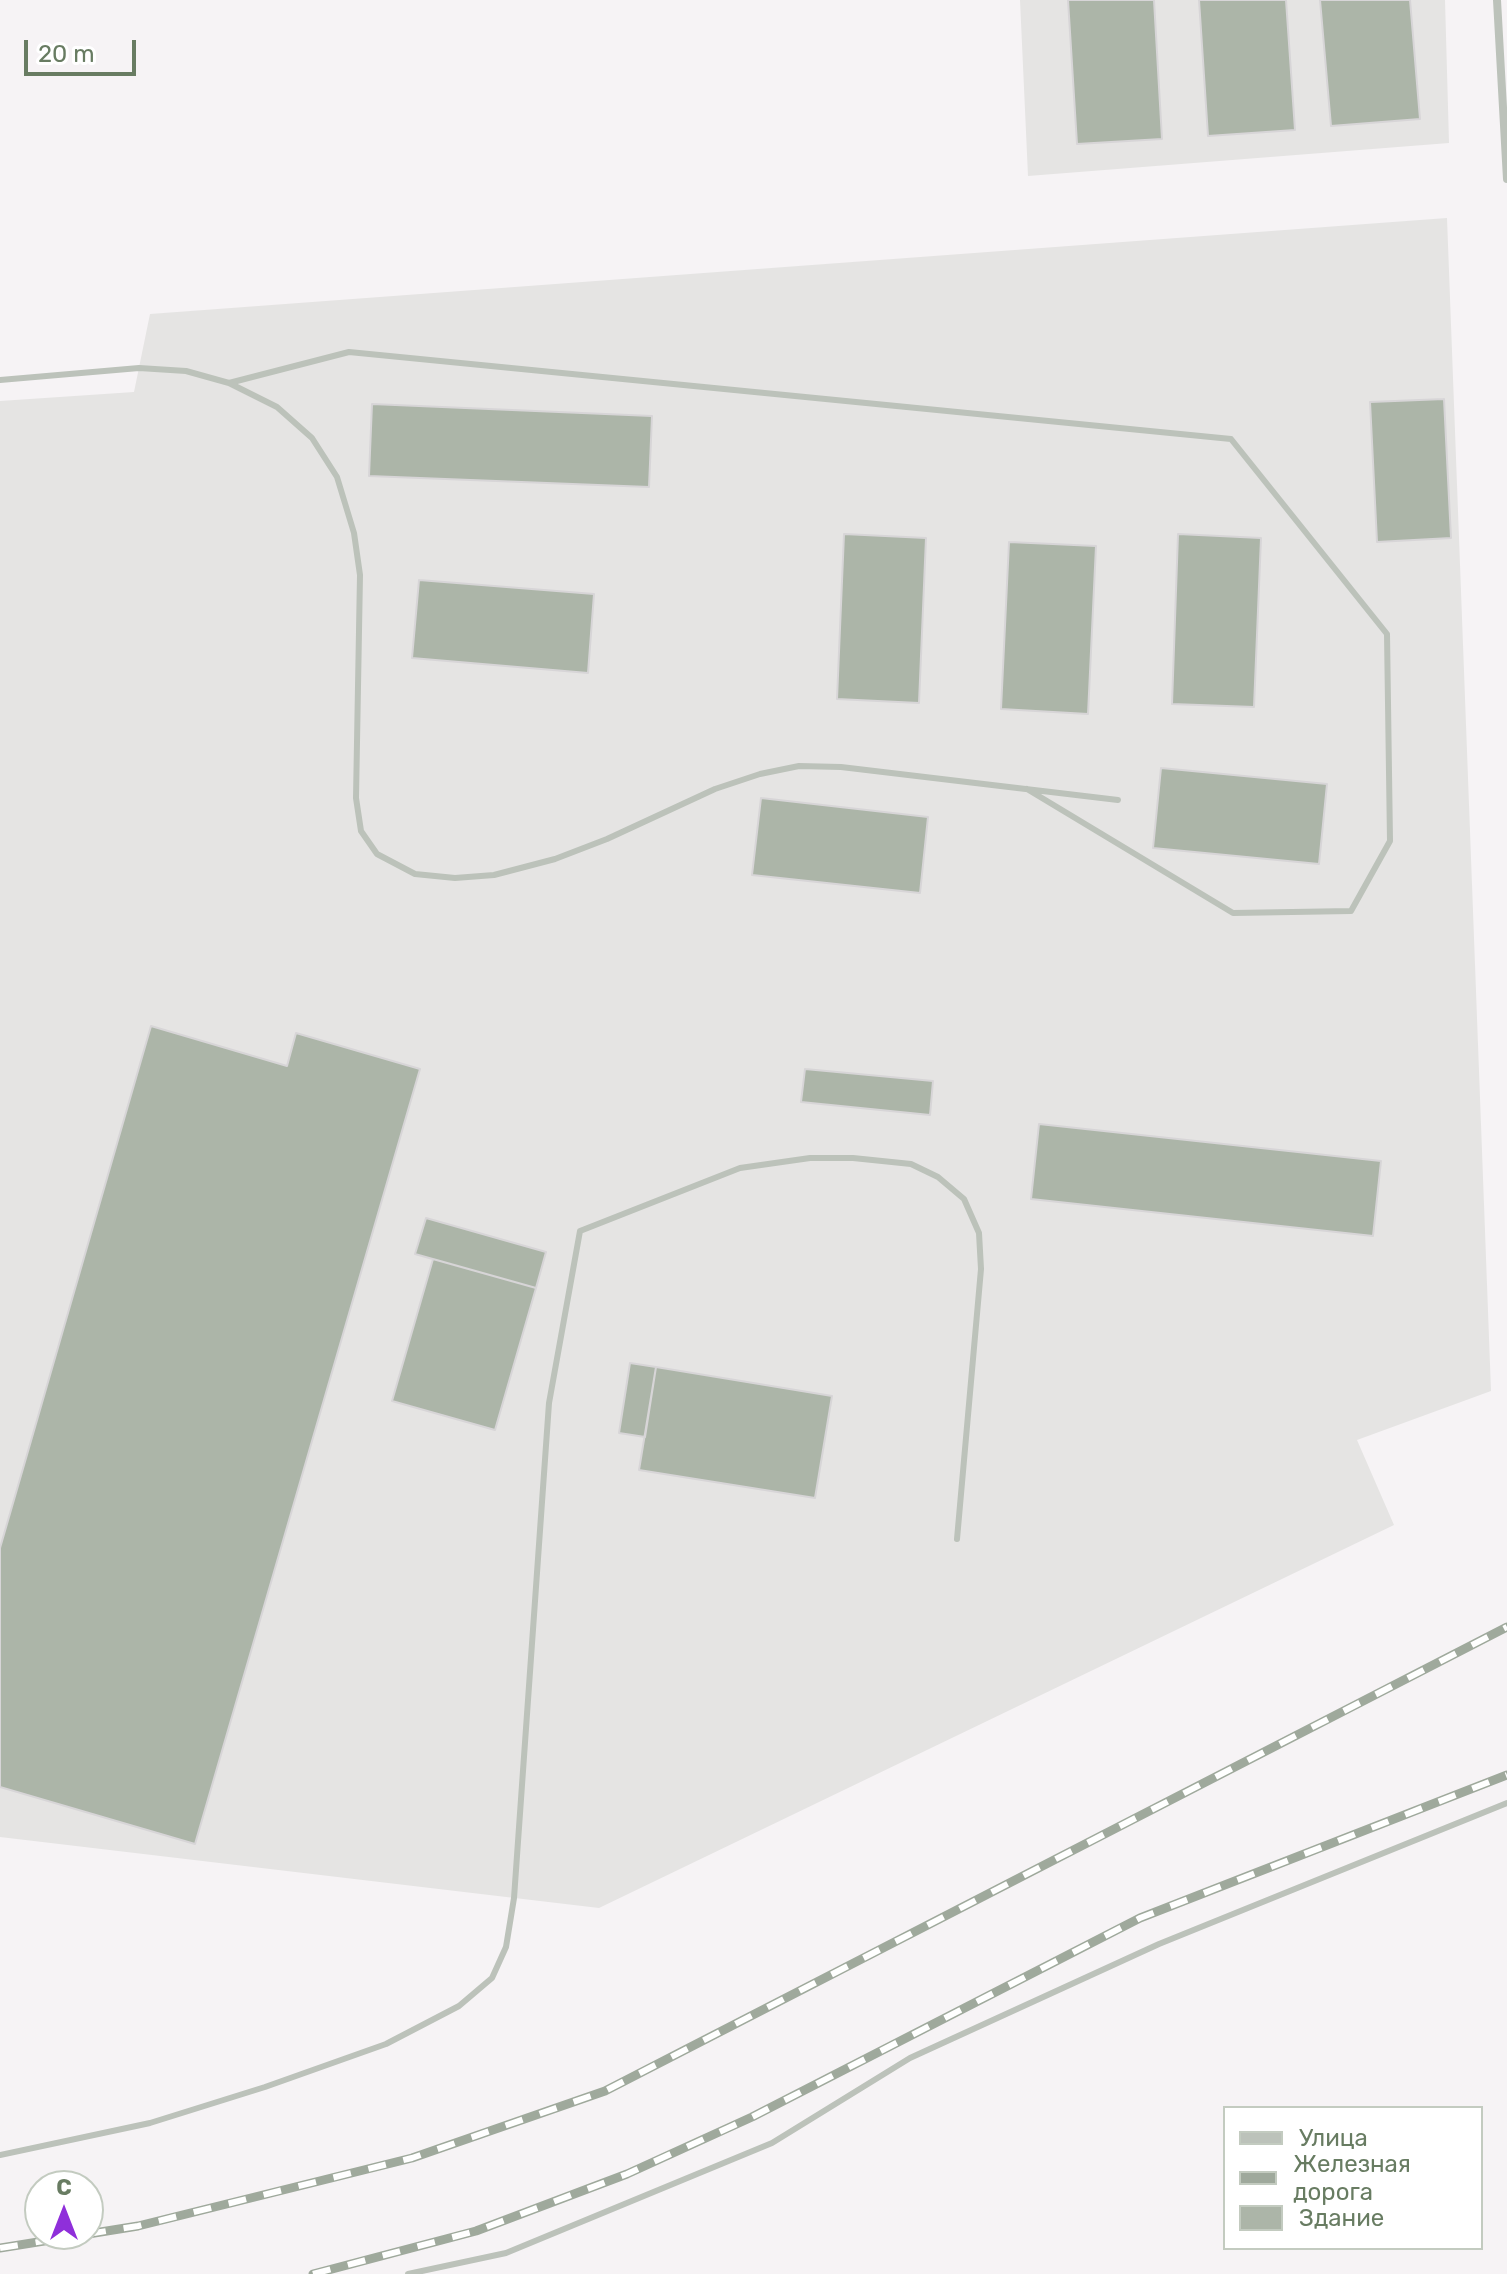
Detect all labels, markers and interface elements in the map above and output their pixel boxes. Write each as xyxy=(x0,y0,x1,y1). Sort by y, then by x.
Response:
scale bar xyxy=(28,24,140,74)
text: 20 m xyxy=(38,40,95,68)
legend xyxy=(1223,2106,1483,2250)
text: Улица xyxy=(1299,2124,1368,2152)
text: Железная дорога xyxy=(1293,2150,1411,2206)
north arrow xyxy=(24,2170,104,2250)
text: С xyxy=(56,2174,72,2201)
text: Здание xyxy=(1299,2204,1384,2232)

